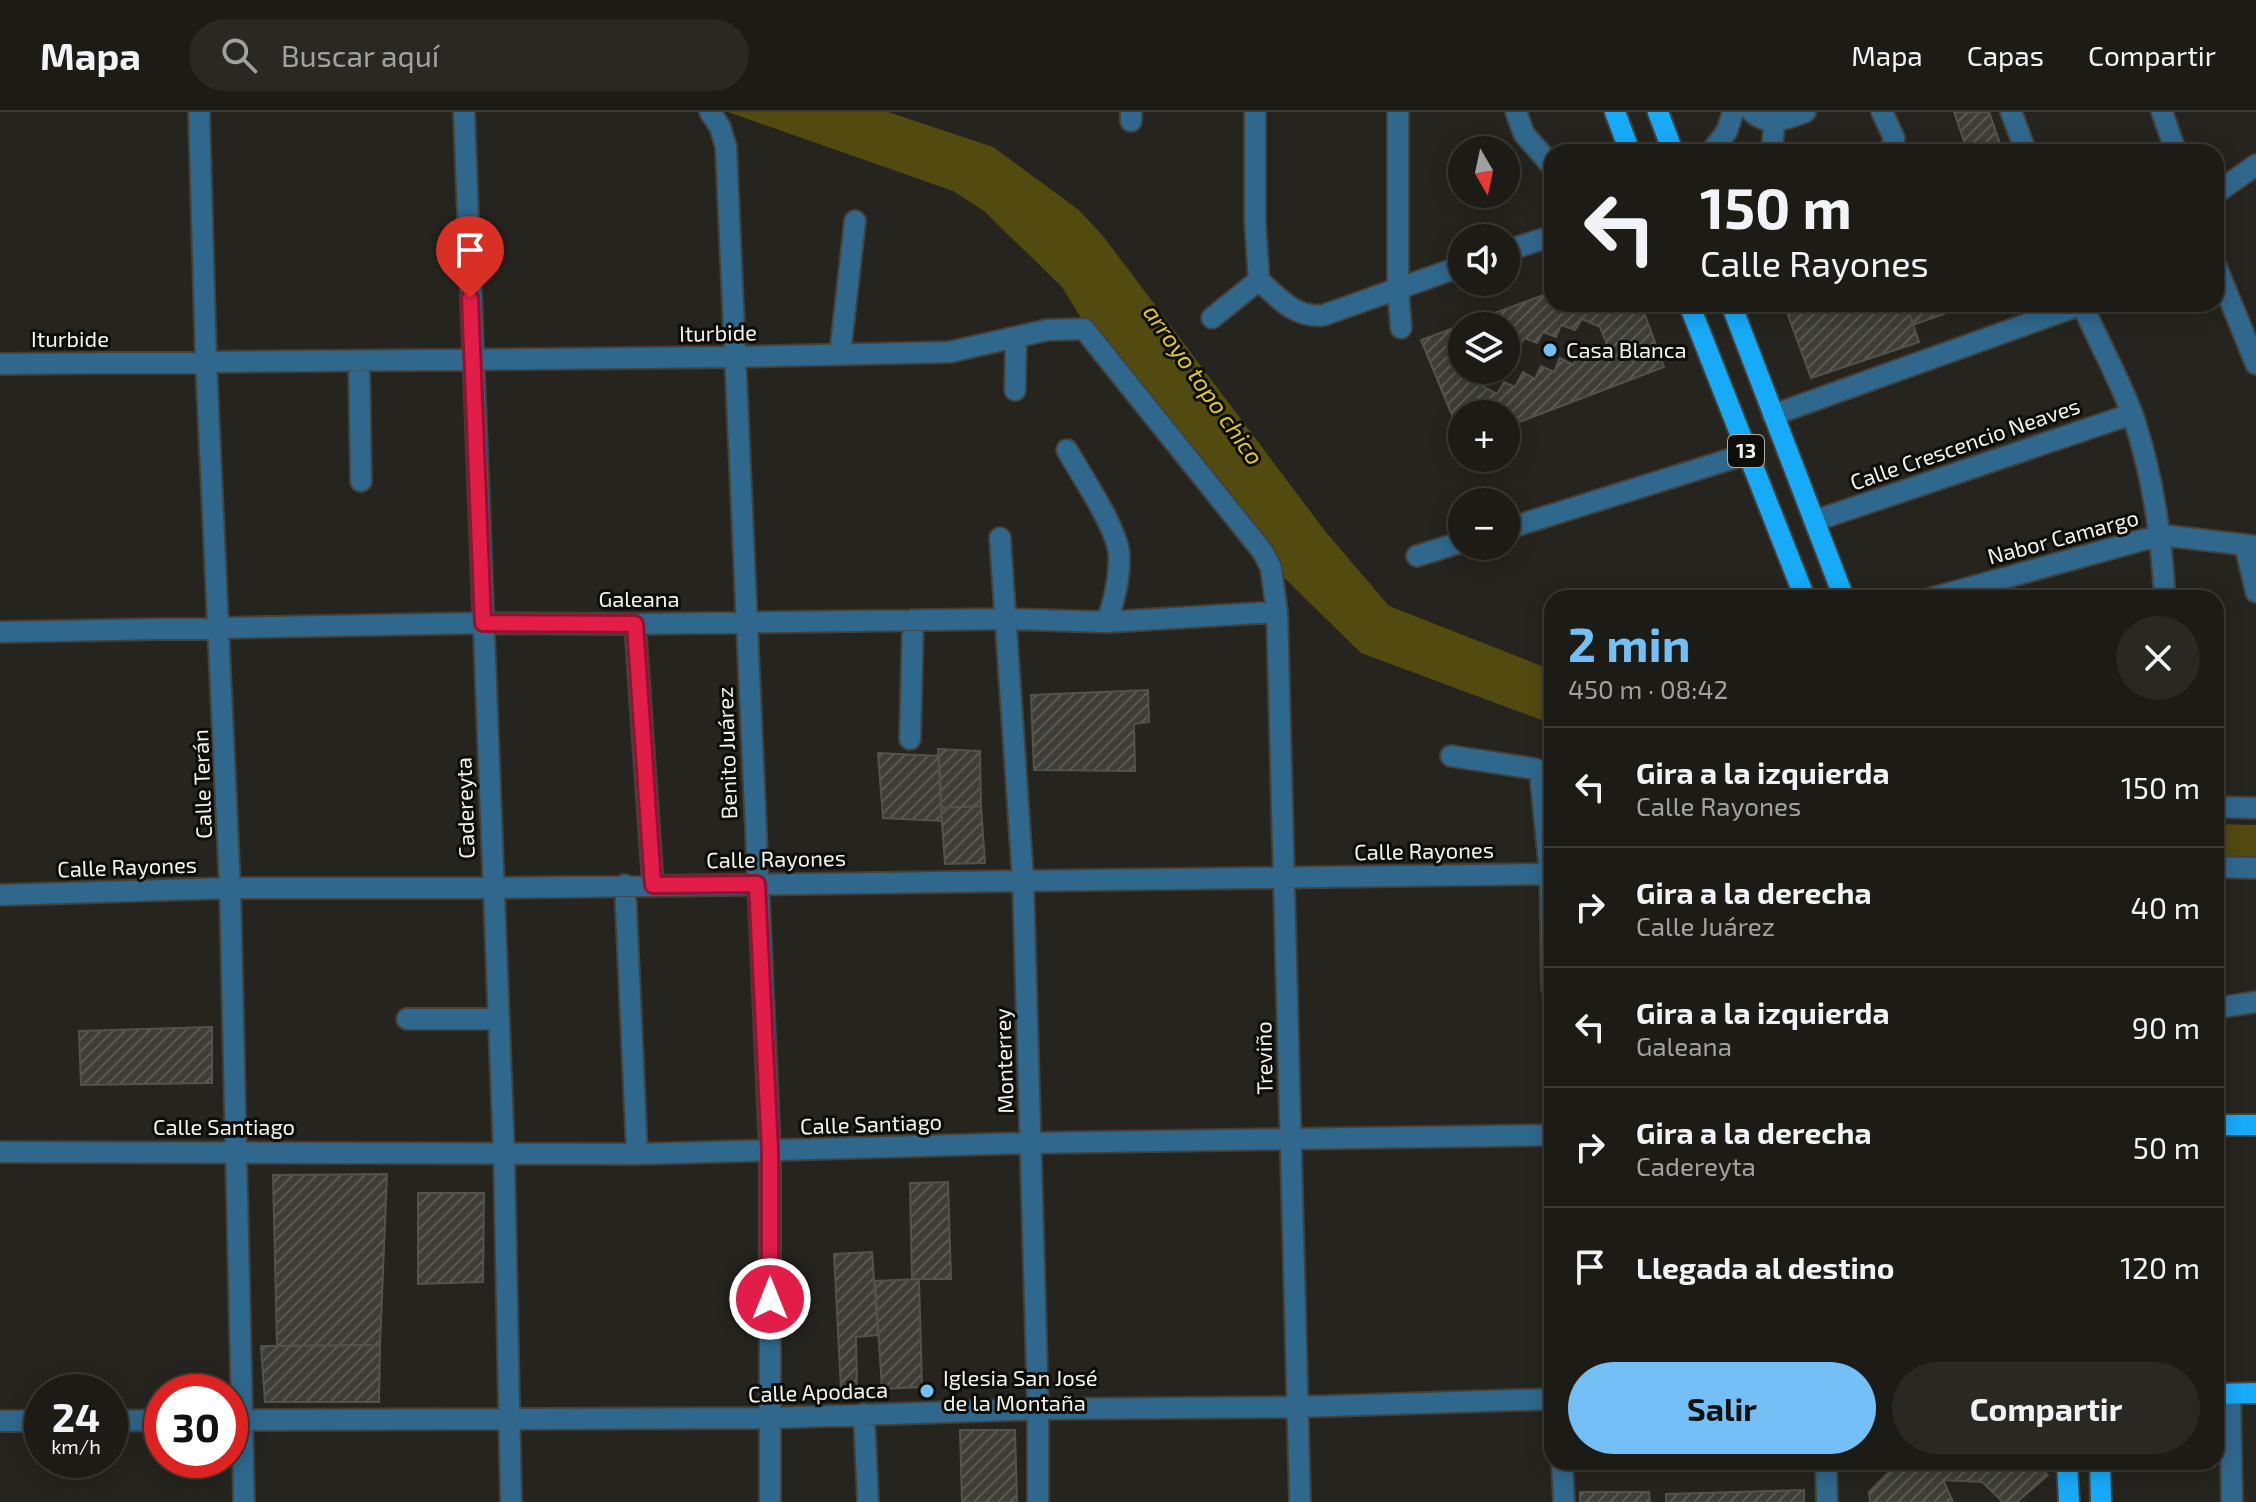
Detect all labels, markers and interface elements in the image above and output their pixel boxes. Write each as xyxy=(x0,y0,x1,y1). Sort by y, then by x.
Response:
search box xyxy=(189,19,749,91)
text: Mapa xyxy=(40,32,141,78)
icon: search xyxy=(217,33,261,77)
text: Buscar aquí xyxy=(281,37,439,73)
text: Mapa xyxy=(1851,38,1923,72)
text: Capas xyxy=(1967,38,2044,72)
text: Compartir xyxy=(2088,38,2216,72)
north arrow xyxy=(1448,136,1520,208)
map controls xyxy=(1448,136,1520,560)
text: 150 m xyxy=(1700,173,1852,240)
icon: left xyxy=(1568,176,1672,280)
pin xyxy=(436,216,504,298)
button: sound xyxy=(1448,224,1520,296)
icon: arrive xyxy=(448,228,492,272)
text: Calle Rayones xyxy=(1700,241,1929,284)
water label: arroyo topo chico xyxy=(1138,298,1270,470)
button: layers xyxy=(1448,312,1520,384)
street label: Iturbide xyxy=(679,318,757,346)
street label: Iturbide xyxy=(31,325,109,351)
place label: Casa Blanca xyxy=(1566,336,1687,362)
marker: Casa Blanca xyxy=(1541,341,1559,359)
street label: Calle Crescencio Neaves xyxy=(1846,392,2083,495)
button: + xyxy=(1448,400,1520,472)
road number: 13 xyxy=(1728,435,1764,467)
button: − xyxy=(1448,488,1520,560)
street label: Nabor Camargo xyxy=(1984,503,2141,569)
street label: Galeana xyxy=(598,585,680,611)
text: 2 min xyxy=(1568,614,1691,672)
button: close xyxy=(2116,616,2200,700)
text: 450 m · 08:42 xyxy=(1568,673,1728,704)
street label: Benito Juárez xyxy=(711,686,741,820)
street label: Calle Terán xyxy=(186,729,216,839)
text: Gira a la izquierda xyxy=(1636,754,1890,790)
street label: Cadereyta xyxy=(449,757,479,859)
icon: left xyxy=(1568,765,1612,809)
text: 150 m xyxy=(2121,769,2200,805)
text: Calle Rayones xyxy=(1636,790,1801,821)
street label: Calle Rayones xyxy=(1354,836,1494,864)
street label: Calle Rayones xyxy=(706,844,846,872)
street label: Calle Rayones xyxy=(57,851,197,881)
text: Gira a la derecha xyxy=(1636,874,1872,910)
icon: right xyxy=(1568,885,1612,929)
text: 40 m xyxy=(2130,889,2200,925)
text: Calle Juárez xyxy=(1636,910,1775,941)
text: Gira a la izquierda xyxy=(1636,994,1890,1030)
icon: left xyxy=(1568,1005,1612,1049)
street label: Monterrey xyxy=(988,1007,1018,1114)
text: 90 m xyxy=(2132,1009,2200,1045)
street label: Treviño xyxy=(1249,1021,1277,1095)
text: Galeana xyxy=(1636,1030,1732,1061)
street label: Calle Santiago xyxy=(799,1108,942,1138)
street label: Calle Santiago xyxy=(153,1113,295,1139)
text: Gira a la derecha xyxy=(1636,1114,1872,1150)
icon: right xyxy=(1568,1125,1612,1169)
text: 50 m xyxy=(2133,1129,2200,1165)
text: Cadereyta xyxy=(1636,1150,1756,1181)
icon: arrive xyxy=(1568,1245,1612,1289)
text: Llegada al destino xyxy=(1636,1249,1895,1285)
text: 120 m xyxy=(2120,1249,2200,1285)
position arrow xyxy=(728,1257,812,1341)
button: Salir xyxy=(1568,1362,1876,1454)
button: Compartir xyxy=(1892,1362,2200,1454)
place label: Iglesia San José de la Montaña xyxy=(943,1364,1098,1415)
speed limit sign: 30 xyxy=(144,1374,248,1478)
street label: Calle Apodaca xyxy=(747,1376,889,1406)
marker: Iglesia San José de la Montaña xyxy=(918,1382,936,1400)
text: 24 xyxy=(52,1392,100,1440)
text: km/h xyxy=(51,1434,101,1458)

